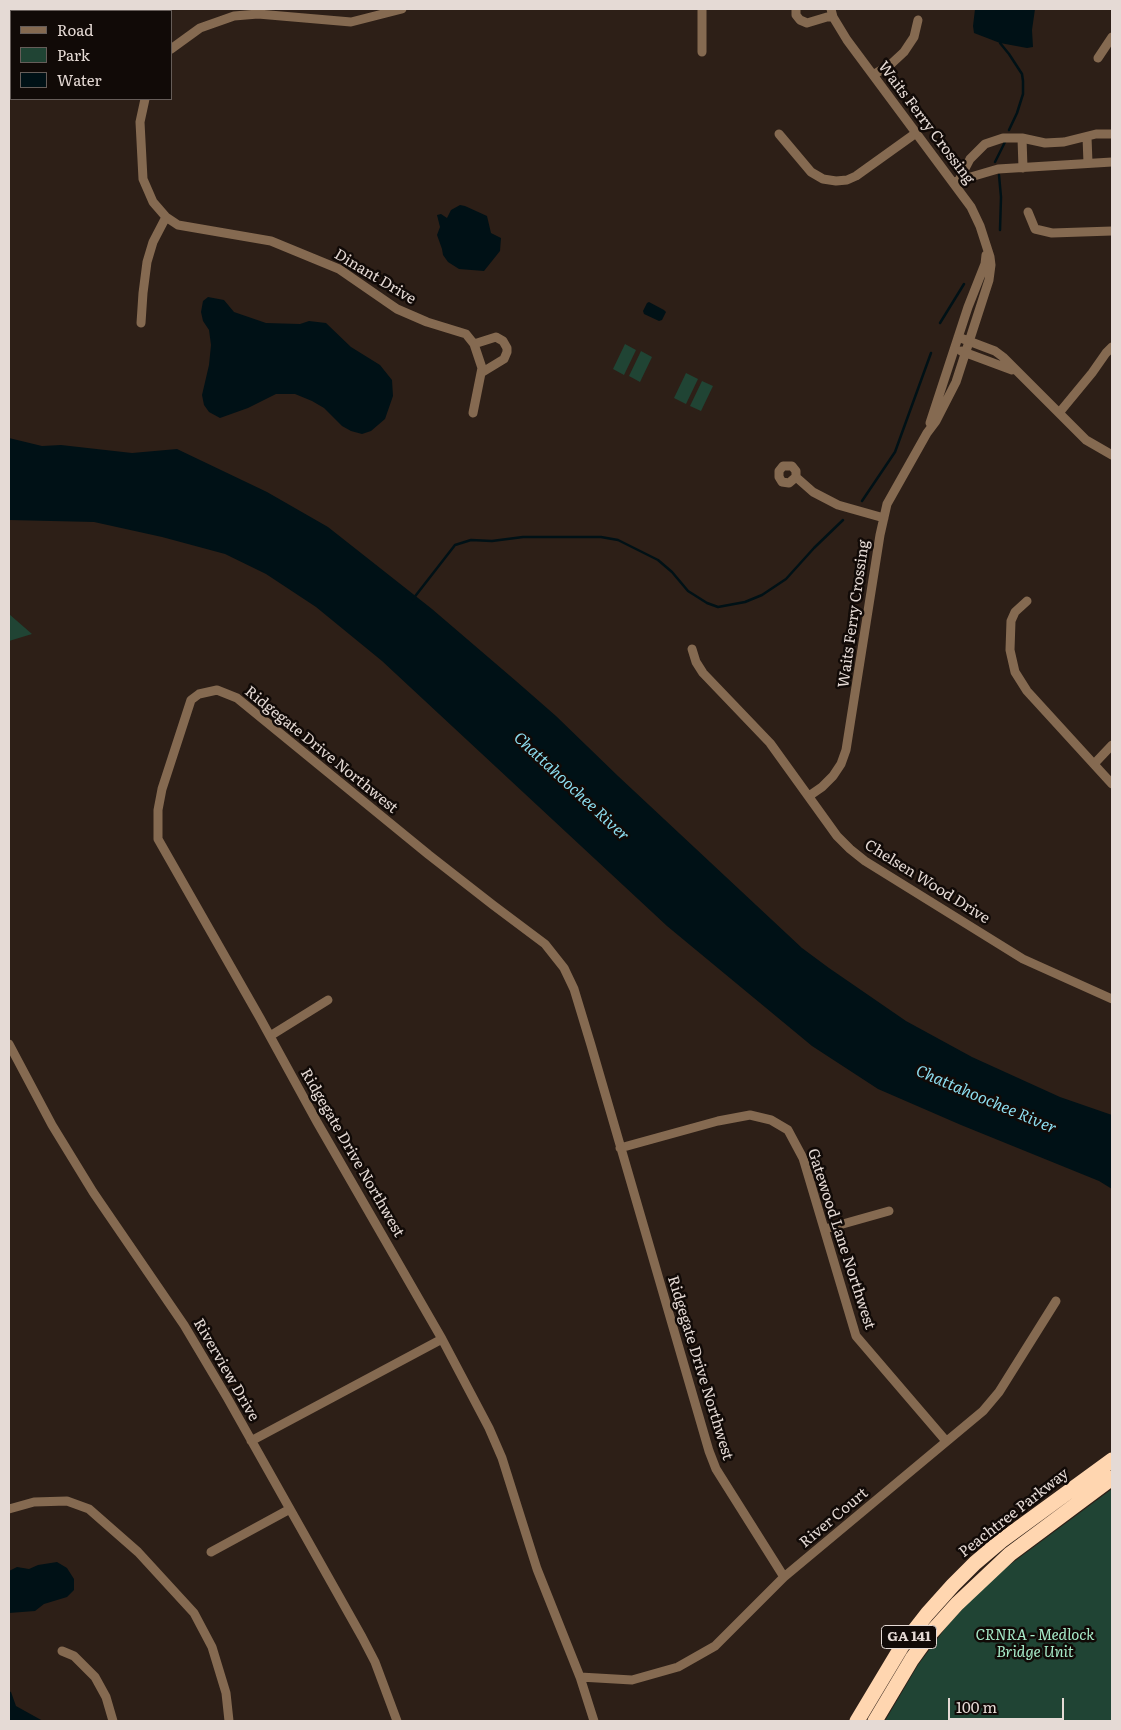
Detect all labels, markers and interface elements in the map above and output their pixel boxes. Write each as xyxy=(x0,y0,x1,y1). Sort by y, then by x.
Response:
legend xyxy=(10,10,172,100)
text: Road xyxy=(57,18,93,41)
text: Park xyxy=(57,43,90,66)
street label: Waits Ferry Crossing xyxy=(874,58,978,188)
text: Water xyxy=(57,68,102,91)
street label: Dinant Drive xyxy=(331,246,419,308)
street label: Waits Ferry Crossing xyxy=(835,539,873,689)
street label: Ridgegate Drive Northwest xyxy=(241,683,401,817)
water label: Chattahoochee River xyxy=(509,729,633,845)
street label: Chelsen Wood Drive xyxy=(861,836,993,928)
water label: Chattahoochee River xyxy=(913,1062,1059,1138)
street label: Ridgegate Drive Northwest xyxy=(296,1065,408,1241)
street label: Gatewood Lane Northwest xyxy=(803,1146,879,1332)
street label: Ridgegate Drive Northwest xyxy=(663,1274,737,1462)
street label: Riverview Drive xyxy=(189,1316,263,1424)
street label: Peachtree Parkway xyxy=(956,1465,1072,1561)
street label: River Court xyxy=(796,1484,872,1552)
road number: GA 141 xyxy=(882,1625,936,1648)
park label: CRNRA - Medlock Bridge Unit xyxy=(976,1627,1094,1662)
scale bar xyxy=(951,1688,1067,1720)
text: 100 m xyxy=(956,1695,997,1718)

